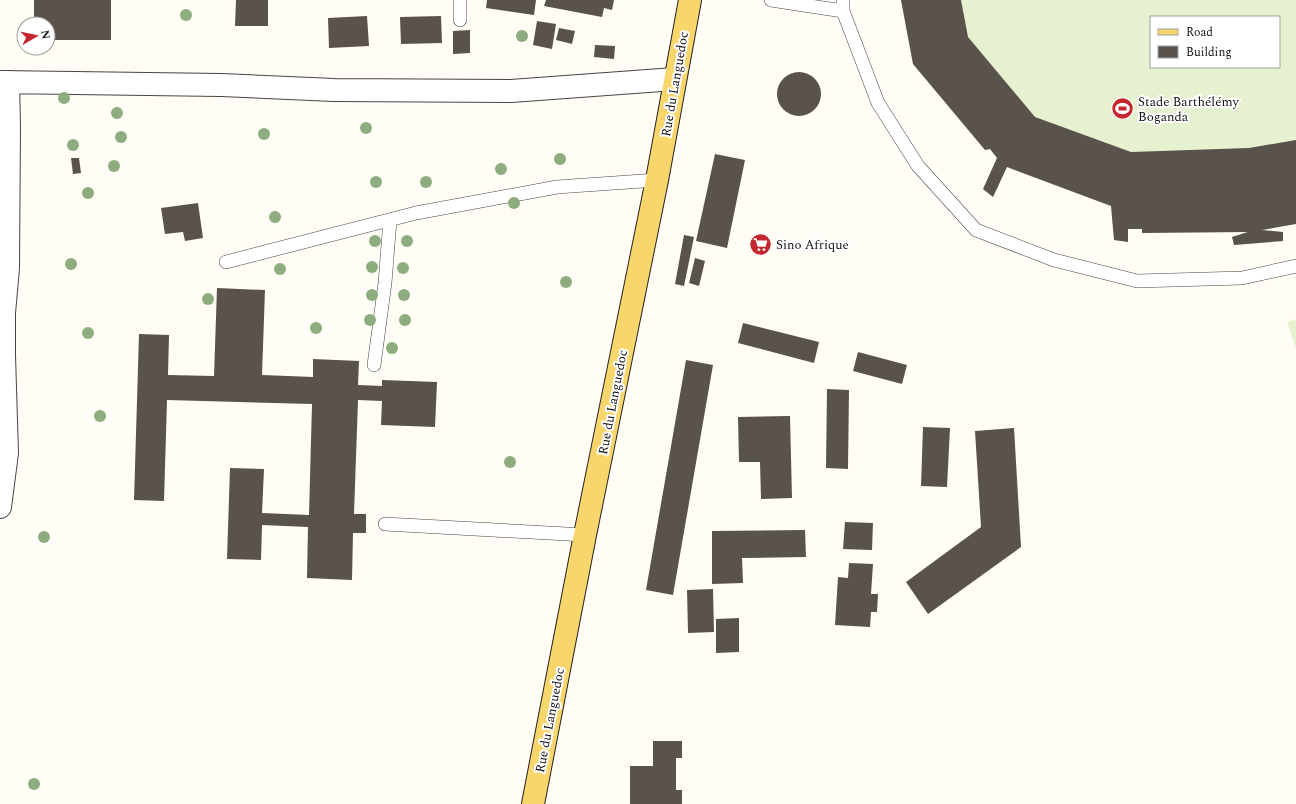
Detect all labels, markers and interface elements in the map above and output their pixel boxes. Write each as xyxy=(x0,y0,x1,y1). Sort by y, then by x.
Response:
north arrow xyxy=(16,16,56,56)
legend xyxy=(1150,16,1280,68)
text: Road xyxy=(1186,23,1213,42)
text: N xyxy=(36,29,54,40)
street label: Rue du Languedoc xyxy=(656,30,694,138)
text: Building xyxy=(1186,43,1232,62)
place label: Stade Barthélémy Boganda xyxy=(1138,92,1239,127)
sports icon: Stade Barthélémy Boganda xyxy=(1110,95,1136,121)
supermarket icon: Sino Afrique xyxy=(748,231,774,257)
place label: Sino Afrique xyxy=(776,235,849,255)
street label: Rue du Languedoc xyxy=(593,348,633,456)
street label: Rue du Languedoc xyxy=(530,666,570,774)

